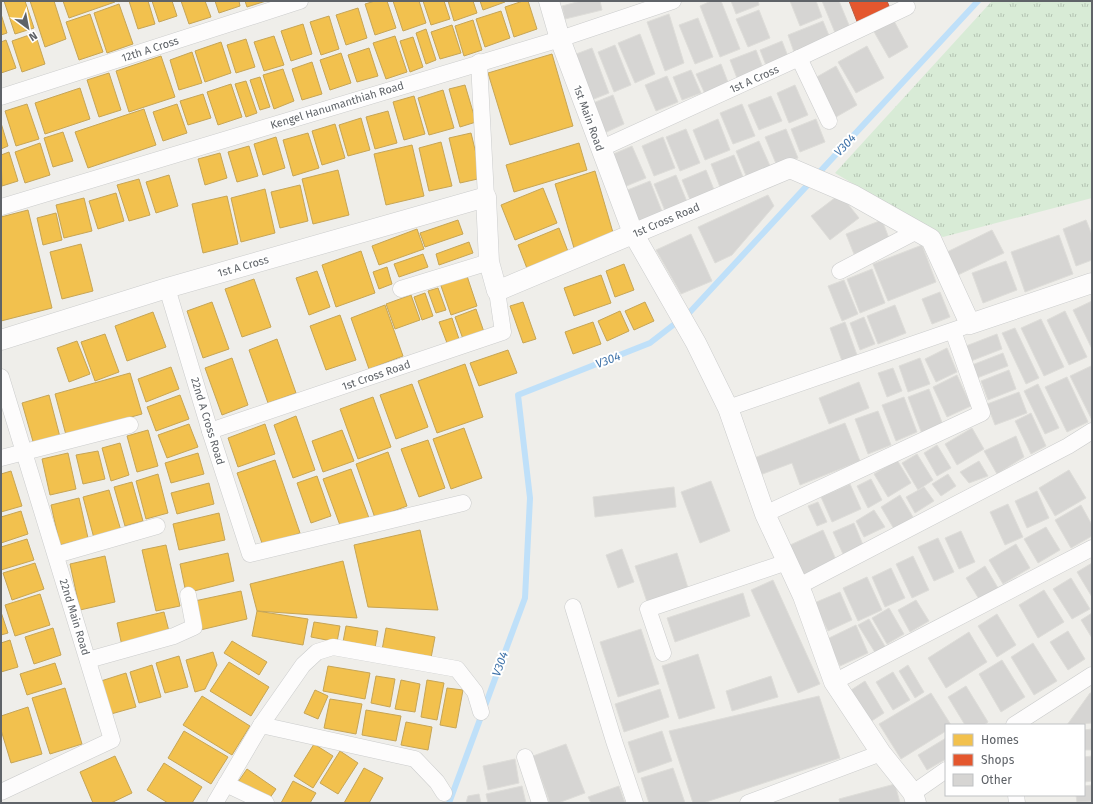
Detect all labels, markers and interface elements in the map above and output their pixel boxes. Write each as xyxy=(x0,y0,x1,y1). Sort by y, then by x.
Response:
north arrow xyxy=(8,8,48,48)
text: N xyxy=(26,29,40,44)
street label: 12th A Cross xyxy=(120,34,180,65)
street label: 1st A Cross xyxy=(728,63,781,96)
street label: Kengel Hanumanthiah Road xyxy=(269,79,405,132)
street label: 1st Main Road xyxy=(571,83,606,153)
water label: V304 xyxy=(831,131,859,159)
street label: 1st Cross Road xyxy=(631,200,702,240)
street label: 1st A Cross xyxy=(216,253,270,280)
water label: V304 xyxy=(594,349,622,371)
street label: 1st Cross Road xyxy=(340,358,412,393)
street label: 22nd A Cross Road xyxy=(188,376,227,466)
street label: 22nd Main Road xyxy=(57,577,92,657)
water label: V304 xyxy=(489,650,511,678)
legend xyxy=(945,724,1085,796)
text: Homes xyxy=(981,733,1019,747)
text: Shops xyxy=(981,753,1015,767)
text: Other xyxy=(981,773,1012,787)

